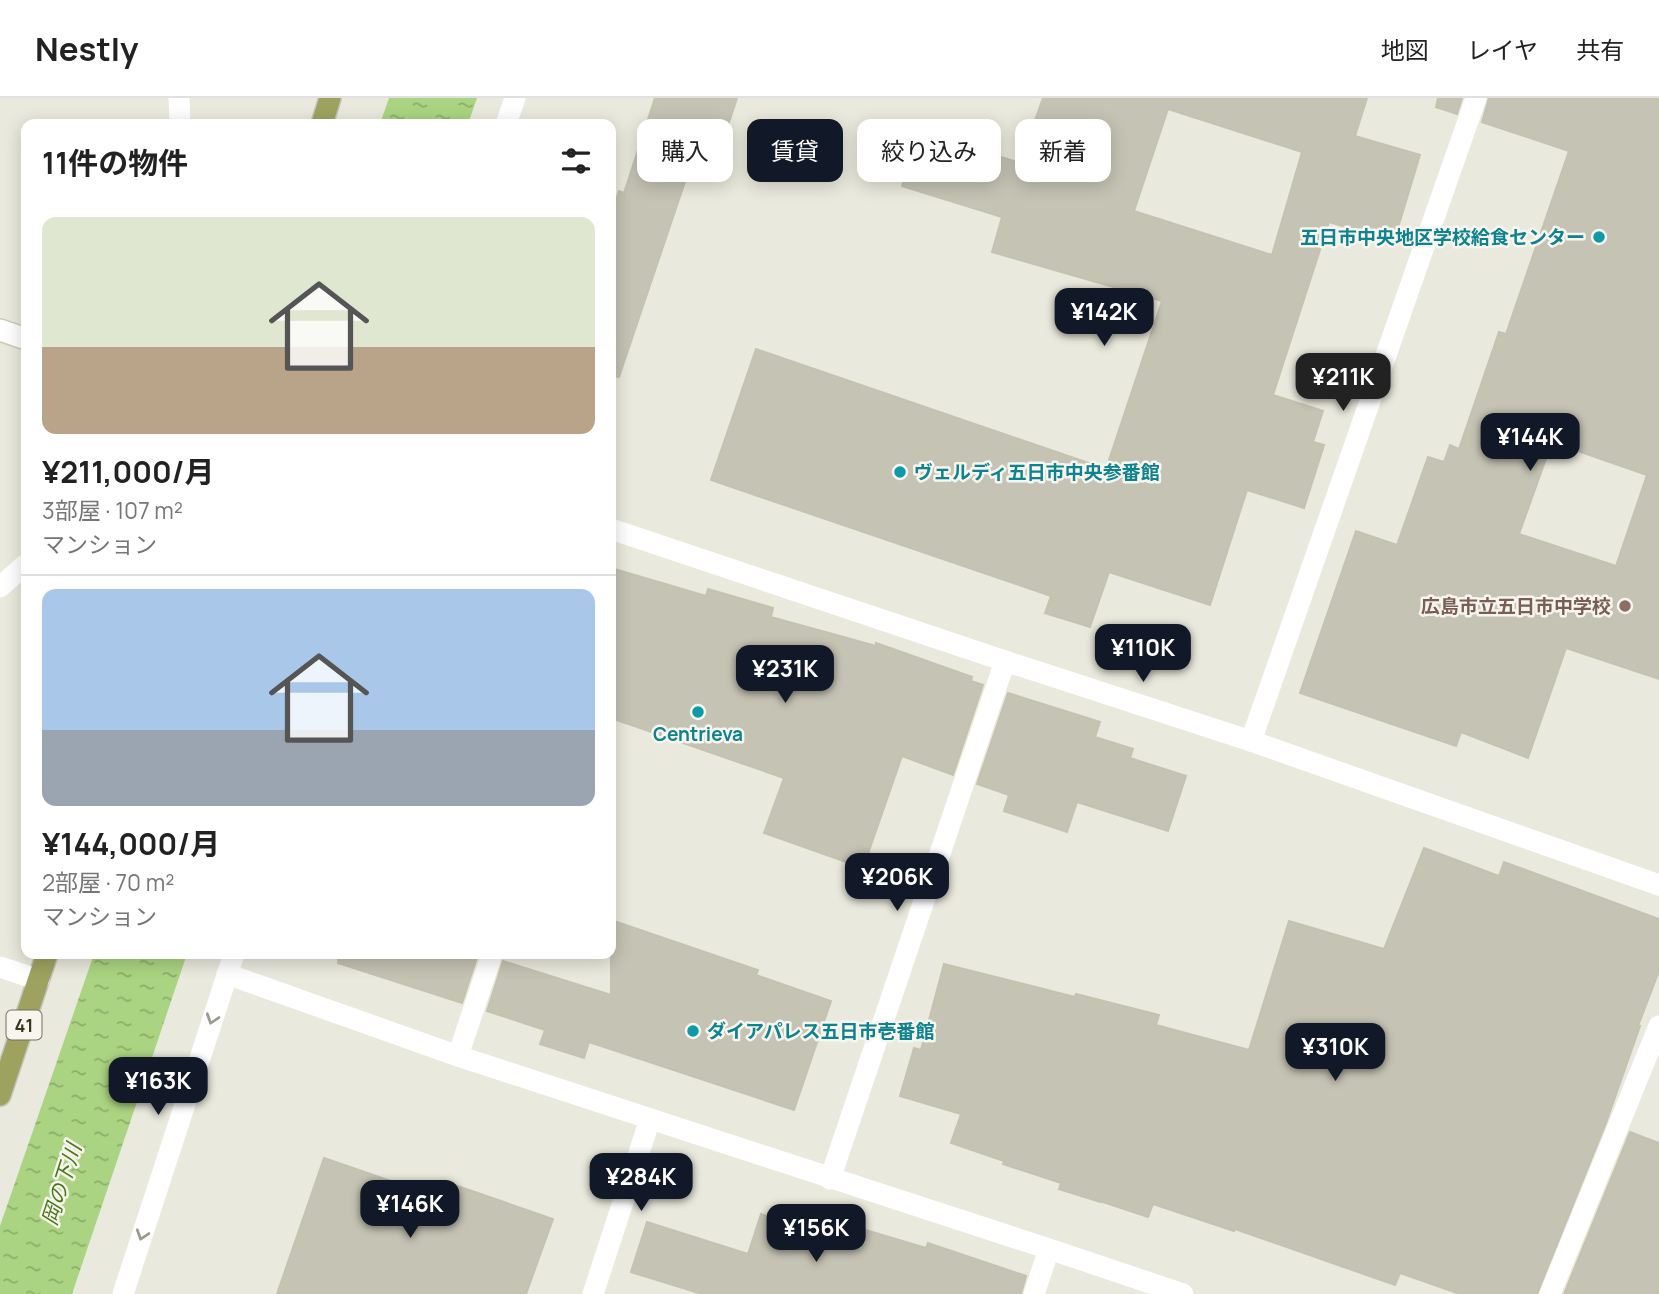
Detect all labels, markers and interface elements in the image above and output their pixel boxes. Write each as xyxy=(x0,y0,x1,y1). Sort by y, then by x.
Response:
text: Nestly xyxy=(35,26,138,71)
text: 地図 xyxy=(1381,33,1429,66)
text: レイヤ xyxy=(1467,33,1538,66)
text: 共有 xyxy=(1576,33,1624,66)
chip: 購入 xyxy=(637,119,733,182)
chip: 賃貸 xyxy=(747,119,843,182)
chip: 絞り込み xyxy=(857,119,1001,182)
chip: 新着 xyxy=(1015,119,1111,182)
text: 11件の物件 xyxy=(42,142,188,183)
icon: filters xyxy=(557,142,595,180)
place label: 五日市中央地区学校給食センター xyxy=(1300,224,1585,250)
marker: 五日市中央地区学校給食センター xyxy=(1591,229,1607,245)
icon: home xyxy=(256,263,382,389)
pin: ¥142K xyxy=(1055,288,1153,348)
text: ¥142K xyxy=(1071,295,1137,327)
pin: ¥211K xyxy=(1294,354,1392,413)
text: ¥211K xyxy=(1312,360,1374,392)
pin: ¥144K xyxy=(1481,414,1579,473)
text: ¥144K xyxy=(1497,420,1563,452)
text: ¥211,000/月 xyxy=(42,451,215,492)
place label: ヴェルディ五日市中央参番館 xyxy=(914,459,1160,485)
marker: ヴェルディ五日市中央参番館 xyxy=(892,464,908,480)
text: 3部屋 · 107 m² xyxy=(42,494,183,526)
text: マンション xyxy=(42,528,157,560)
place label: 広島市立五日市中学校 xyxy=(1421,593,1611,619)
marker: 広島市立五日市中学校 xyxy=(1617,598,1633,614)
pin: ¥110K xyxy=(1094,624,1192,684)
text: ¥110K xyxy=(1111,631,1175,663)
icon: home xyxy=(256,635,382,761)
pin: ¥231K xyxy=(736,646,834,705)
text: ¥231K xyxy=(752,652,818,684)
marker: Centrieva xyxy=(690,704,706,720)
place label: Centrieva xyxy=(653,721,743,747)
text: ¥144,000/月 xyxy=(42,823,220,864)
pin: ¥206K xyxy=(848,854,946,913)
text: ¥206K xyxy=(861,860,933,892)
text: 2部屋 · 70 m² xyxy=(42,866,174,898)
text: マンション xyxy=(42,900,157,932)
road number: 41 xyxy=(6,1010,42,1040)
one-way arrow xyxy=(206,1012,220,1024)
place label: ダイアパレス五日市壱番館 xyxy=(707,1018,935,1044)
marker: ダイアパレス五日市壱番館 xyxy=(685,1023,701,1039)
pin: ¥310K xyxy=(1286,1024,1384,1083)
text: ¥310K xyxy=(1301,1030,1369,1062)
pin: ¥163K xyxy=(109,1058,207,1117)
text: ¥163K xyxy=(125,1064,191,1096)
water label: 岡の下川 xyxy=(35,1138,88,1228)
pin: ¥284K xyxy=(592,1154,690,1213)
text: ¥284K xyxy=(606,1160,676,1192)
pin: ¥146K xyxy=(361,1180,459,1240)
text: ¥146K xyxy=(376,1187,444,1219)
pin: ¥156K xyxy=(767,1204,865,1264)
text: ¥156K xyxy=(783,1211,849,1243)
one-way arrow xyxy=(136,1229,151,1241)

